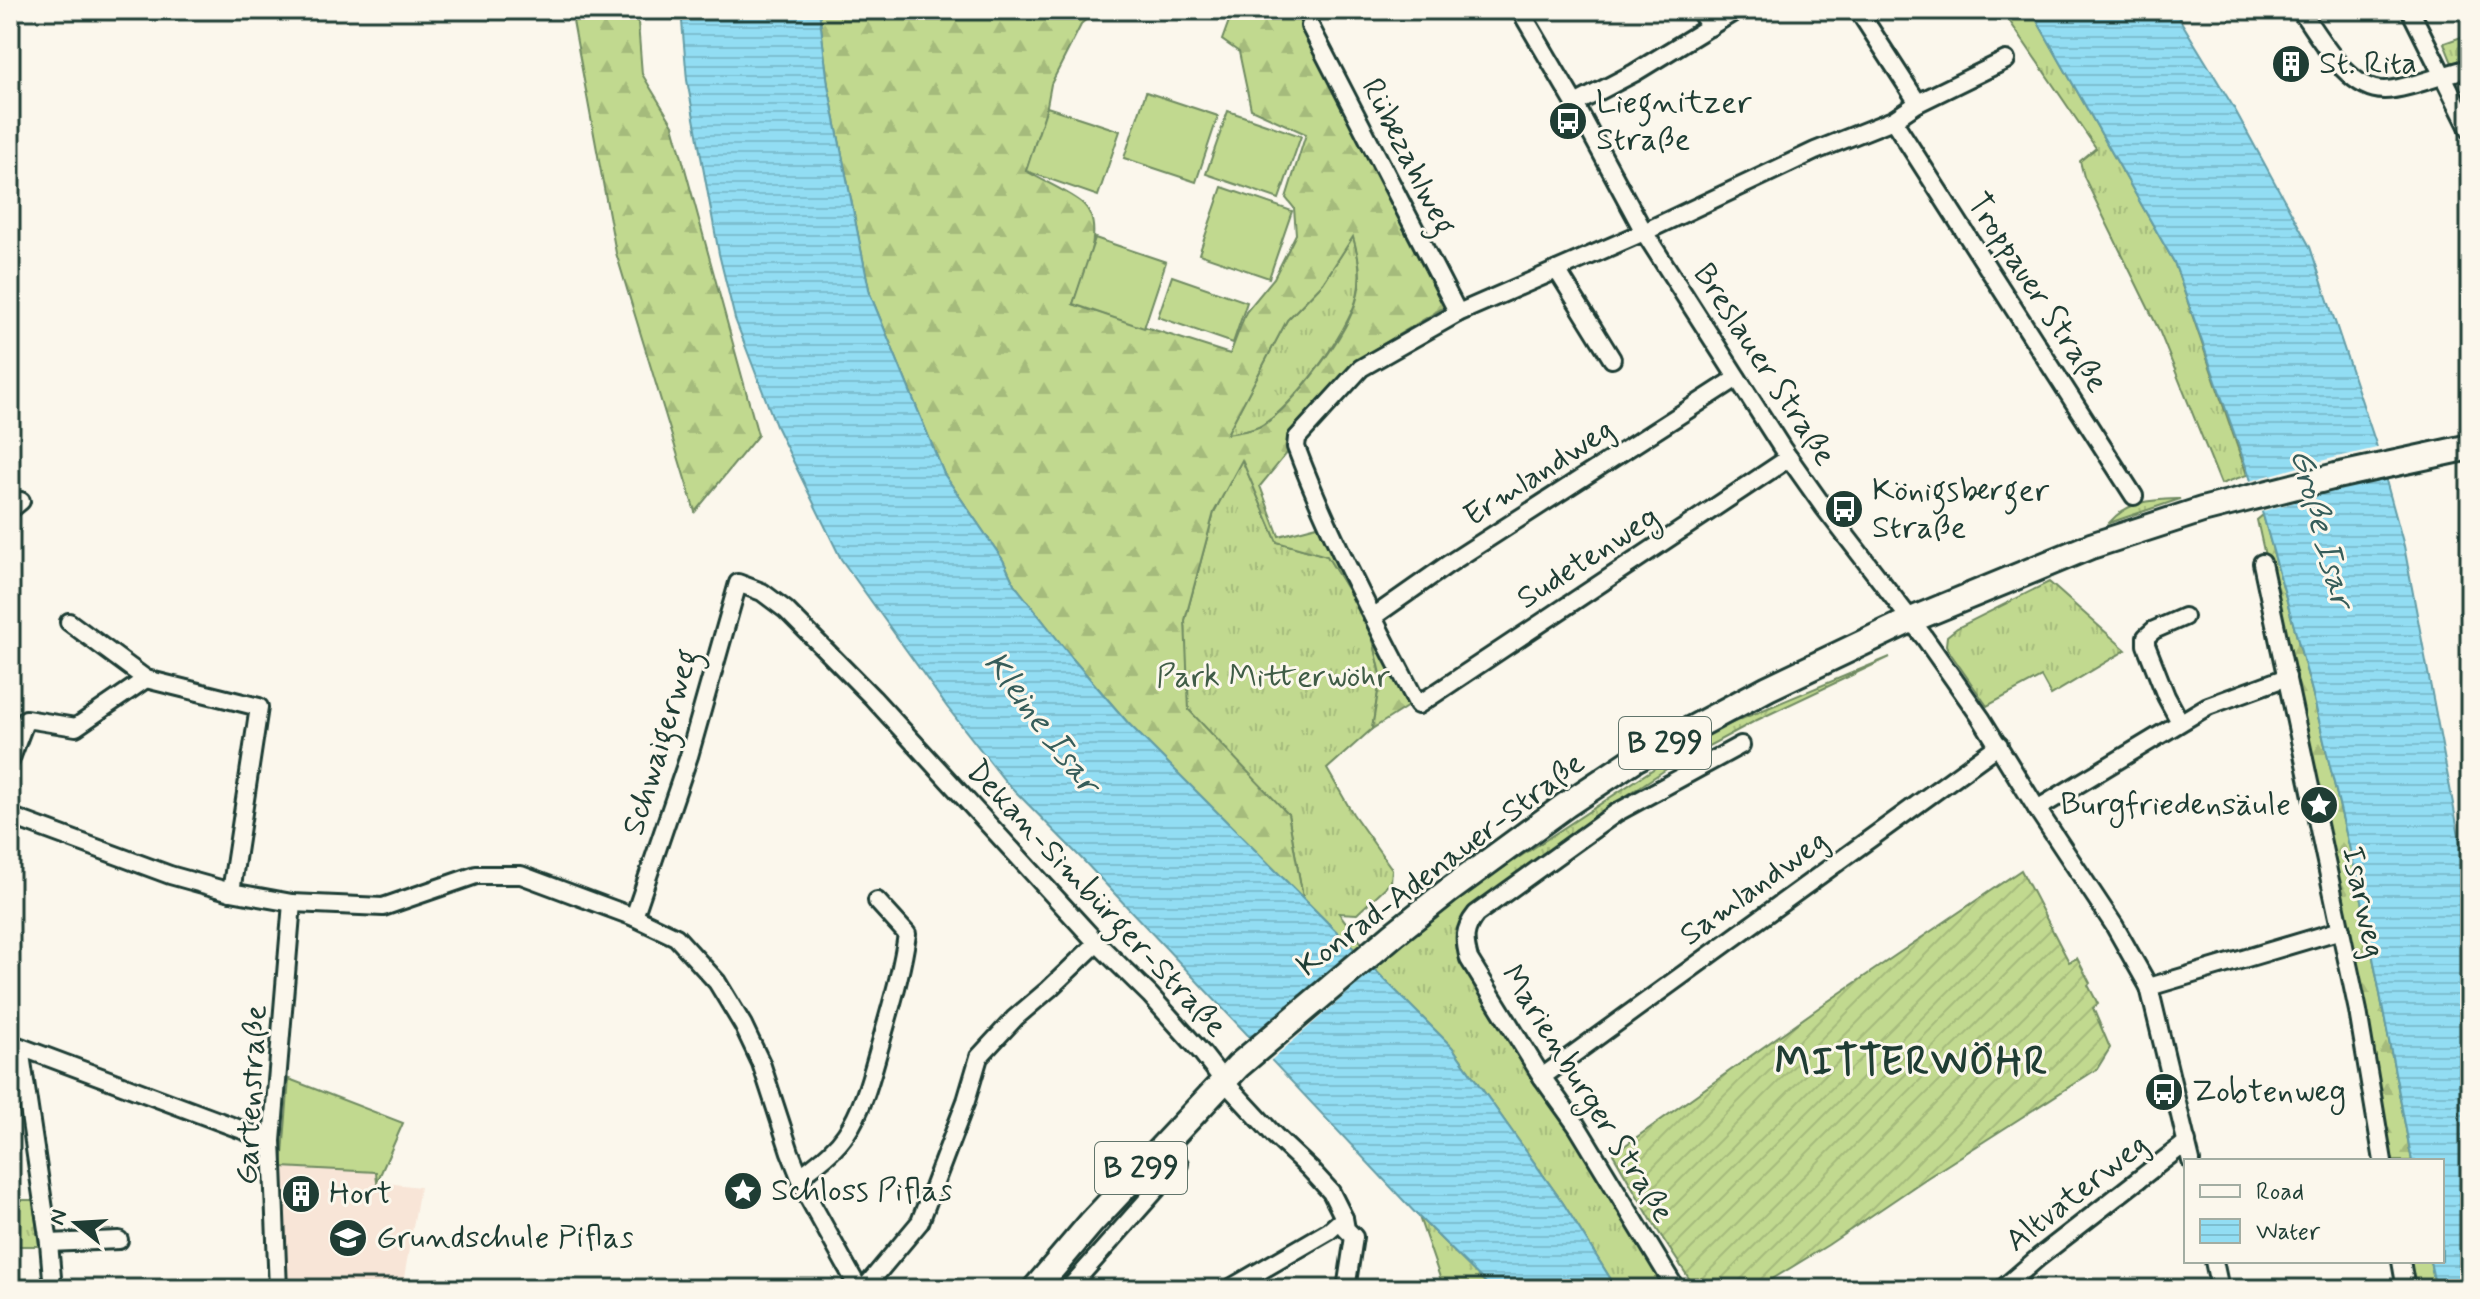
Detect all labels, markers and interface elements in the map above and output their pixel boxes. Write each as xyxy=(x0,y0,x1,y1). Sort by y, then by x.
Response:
building icon: St. Rita xyxy=(2270,43,2312,85)
place label: St. Rita xyxy=(2319,43,2417,85)
street label: Rübezahlweg xyxy=(1348,71,1466,244)
place label: Liegnitzer Straße xyxy=(1596,82,1752,161)
bus stop icon: Liegnitzer Straße xyxy=(1547,100,1589,142)
street label: Troppauer Straße xyxy=(1957,185,2117,401)
street label: Breslauer Straße xyxy=(1683,256,1845,474)
street label: Ermlandweg xyxy=(1456,409,1622,537)
water label: Große Isar xyxy=(2278,444,2365,617)
place label: Königsberger Straße xyxy=(1872,470,2049,549)
bus stop icon: Königsberger Straße xyxy=(1823,488,1865,530)
street label: Sudetenweg xyxy=(1509,496,1668,621)
water label: Kleine Isar xyxy=(973,643,1112,807)
street label: Schwaigerweg xyxy=(613,644,712,841)
park label: Park Mitterwöhr xyxy=(1156,656,1390,698)
road number: B 299 xyxy=(1619,717,1711,769)
street label: Konrad-Adenauer-Straße xyxy=(1289,743,1593,987)
street label: Dekan-Simbürger-Straße xyxy=(954,751,1236,1049)
place label: Burgfriedensäule xyxy=(2060,784,2291,828)
place icon: Burgfriedensäule xyxy=(2298,784,2340,826)
street label: Samlandweg xyxy=(1672,820,1836,956)
street label: Isarweg xyxy=(2331,842,2395,962)
street label: Marienburger Straße xyxy=(1489,957,1683,1232)
street label: Gartenstraße xyxy=(226,1004,278,1186)
district label: MITTERWÖHR xyxy=(1775,1037,2049,1089)
bus stop icon: Zobtenweg xyxy=(2143,1071,2185,1113)
place label: Zobtenweg xyxy=(2192,1071,2346,1115)
street label: Altvaterweg xyxy=(1997,1124,2157,1262)
road number: B 299 xyxy=(1095,1142,1187,1194)
legend xyxy=(2184,1159,2444,1263)
place icon: Schloss Piflas xyxy=(722,1170,764,1212)
place label: Schloss Piflas xyxy=(771,1170,952,1212)
building icon: Hort xyxy=(280,1173,322,1215)
place label: Hort xyxy=(329,1173,392,1215)
text: Road xyxy=(2256,1177,2304,1208)
north arrow xyxy=(36,1183,116,1263)
text: N xyxy=(43,1206,74,1229)
school or university icon: Grundschule Piflas xyxy=(327,1217,369,1259)
place label: Grundschule Piflas xyxy=(376,1217,634,1259)
text: Water xyxy=(2256,1217,2321,1248)

